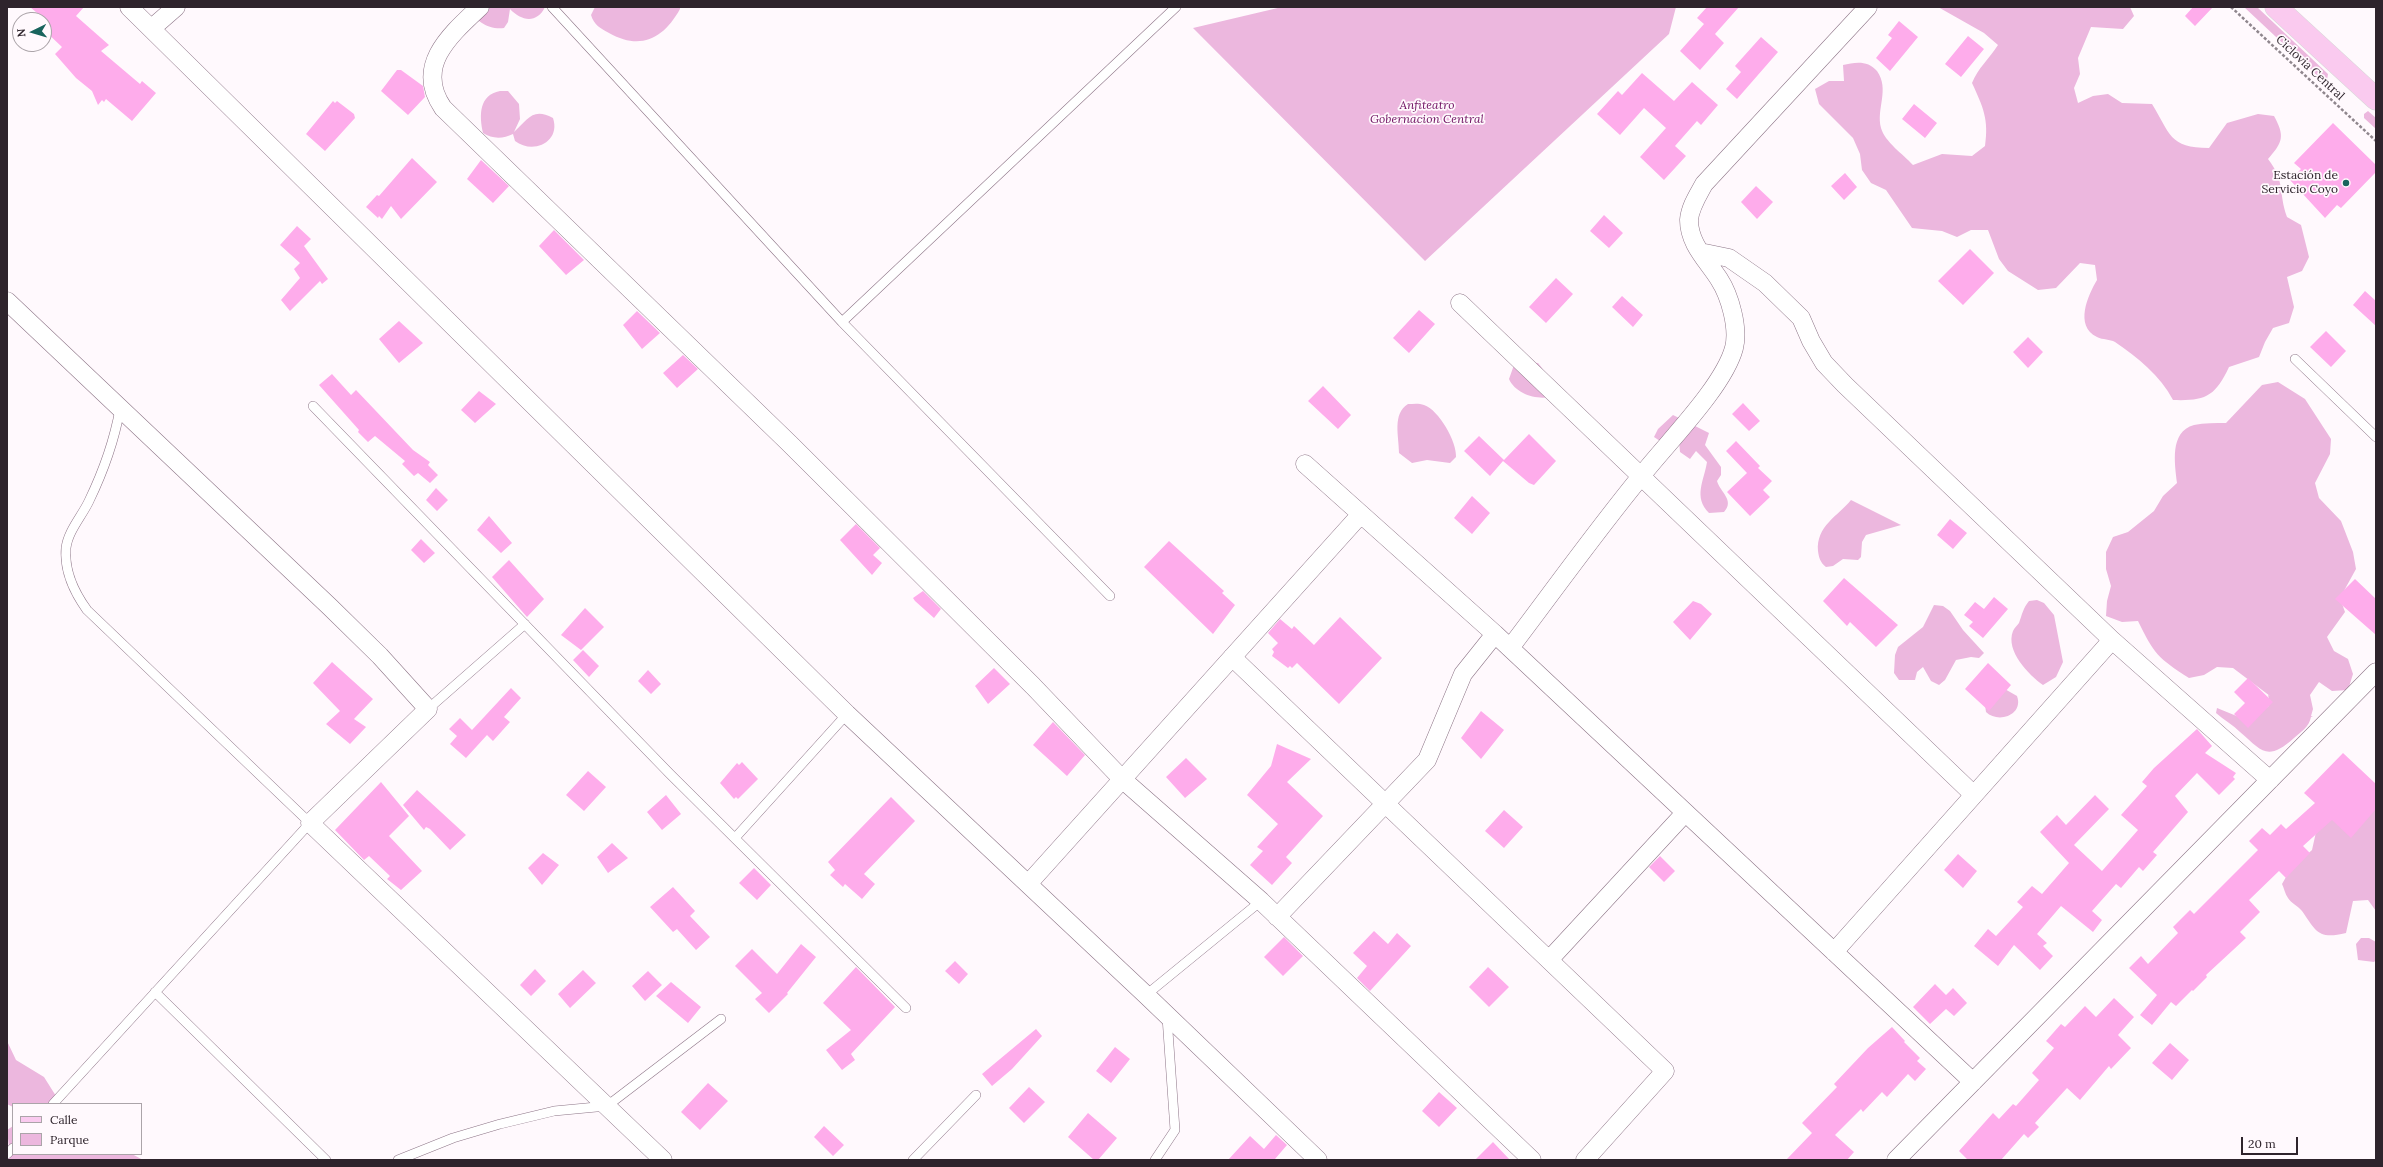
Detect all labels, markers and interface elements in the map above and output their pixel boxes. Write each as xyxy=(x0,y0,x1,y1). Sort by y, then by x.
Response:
north arrow xyxy=(12,12,52,52)
text: N xyxy=(14,28,28,38)
street label: Ciclovia Central xyxy=(2273,33,2347,103)
park label: Anfiteatro Gobernacion Central xyxy=(1370,99,1484,127)
place label: Estación de Servicio Coyo xyxy=(2262,169,2338,197)
marker: Estación de Servicio Coyo xyxy=(2341,178,2351,188)
legend xyxy=(12,1103,142,1155)
text: Calle xyxy=(50,1112,78,1127)
scale bar xyxy=(2243,1129,2300,1155)
text: Parque xyxy=(50,1132,89,1147)
text: 20 m xyxy=(2248,1136,2276,1151)

